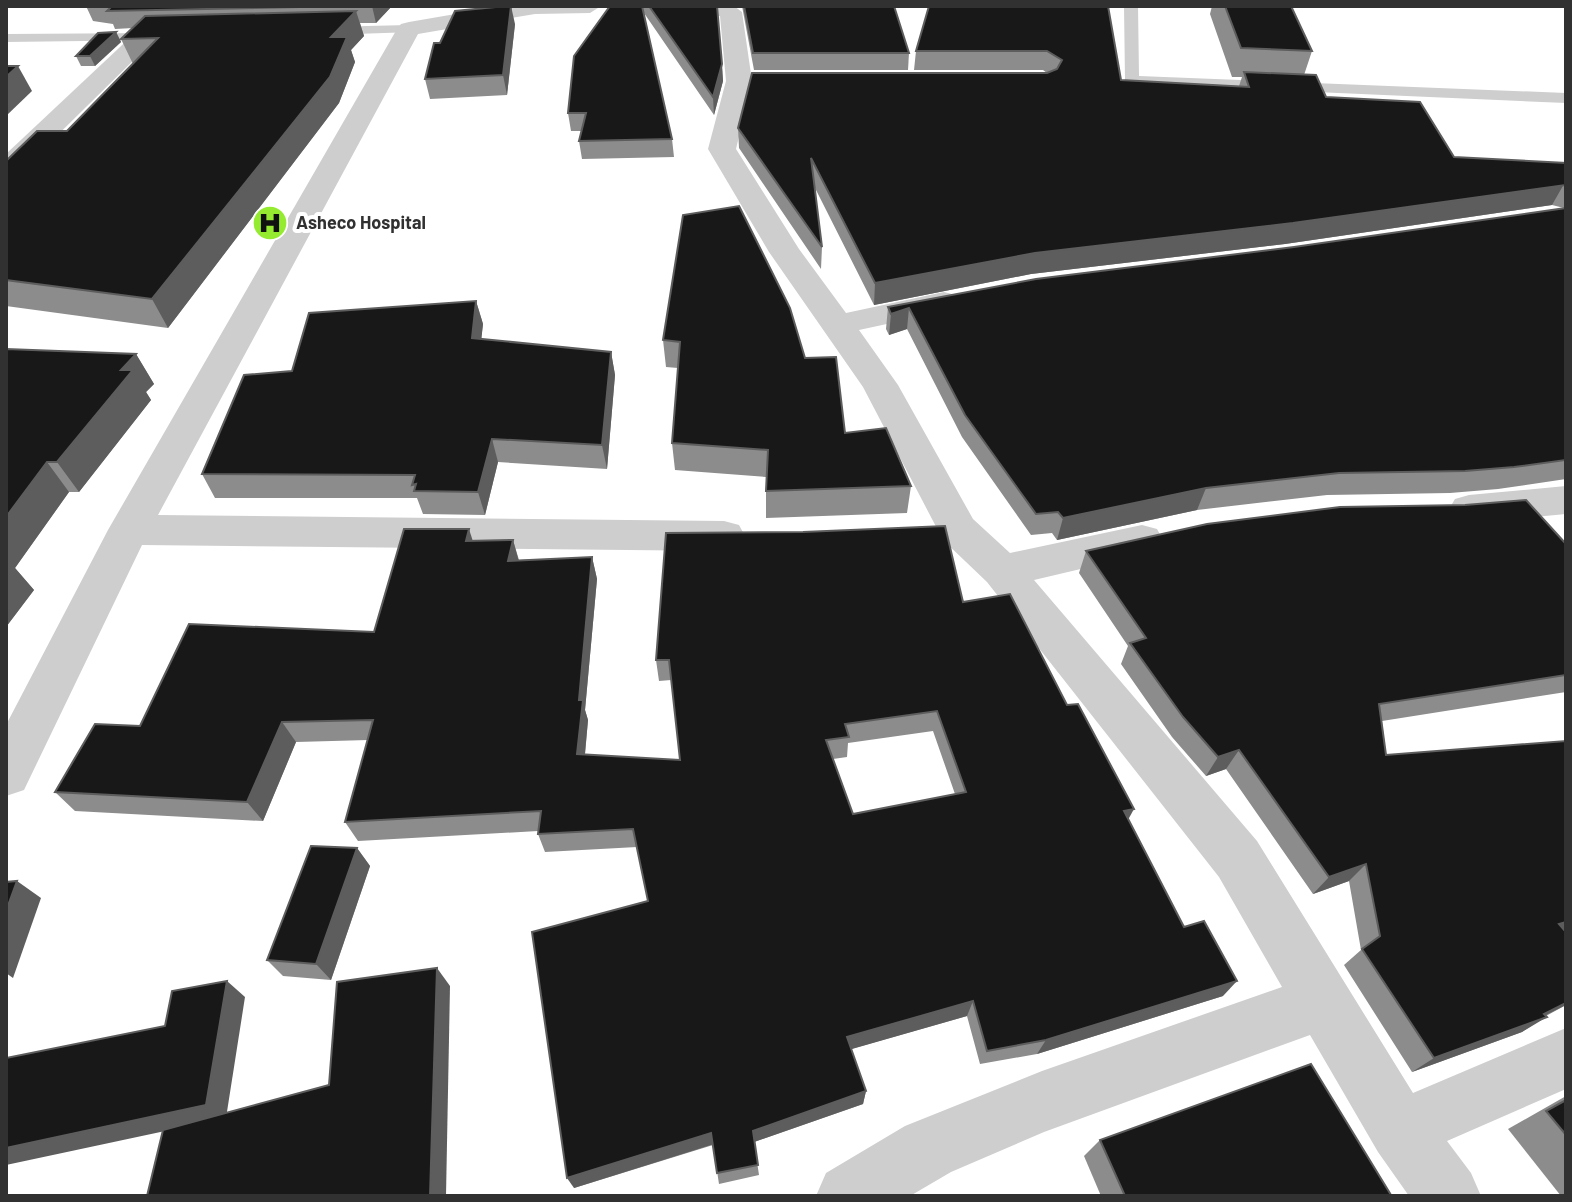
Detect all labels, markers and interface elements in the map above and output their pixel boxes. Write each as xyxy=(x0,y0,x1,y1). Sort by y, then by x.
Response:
hospital icon: Asheco Hospital xyxy=(251,204,289,242)
place label: Asheco Hospital xyxy=(296,211,426,233)

